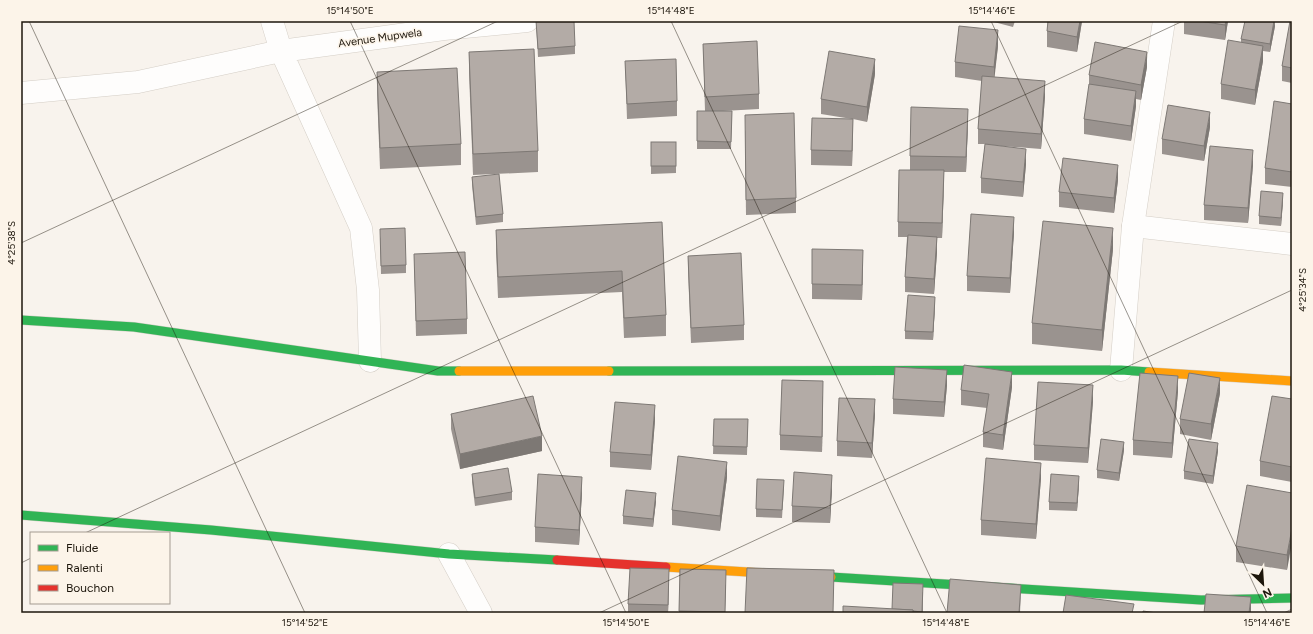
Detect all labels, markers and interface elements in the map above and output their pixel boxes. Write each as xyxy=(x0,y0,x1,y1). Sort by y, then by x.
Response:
text: 15°14'50"E xyxy=(326,4,374,17)
text: 15°14'48"E xyxy=(647,4,695,17)
text: 15°14'46"E xyxy=(969,4,1016,17)
street label: Avenue Mupwela xyxy=(337,26,423,50)
text: 4°25'38"S xyxy=(5,221,18,265)
text: 4°25'34"S xyxy=(1296,268,1309,312)
legend xyxy=(30,532,170,604)
text: Fluide xyxy=(66,541,99,555)
text: Ralenti xyxy=(66,561,103,575)
north arrow xyxy=(1243,564,1283,604)
text: Bouchon xyxy=(66,581,114,595)
text: N xyxy=(1260,585,1274,600)
text: 15°14'52"E xyxy=(282,616,328,629)
text: 15°14'50"E xyxy=(602,616,650,629)
text: 15°14'48"E xyxy=(922,616,970,629)
text: 15°14'46"E xyxy=(1244,616,1291,629)

